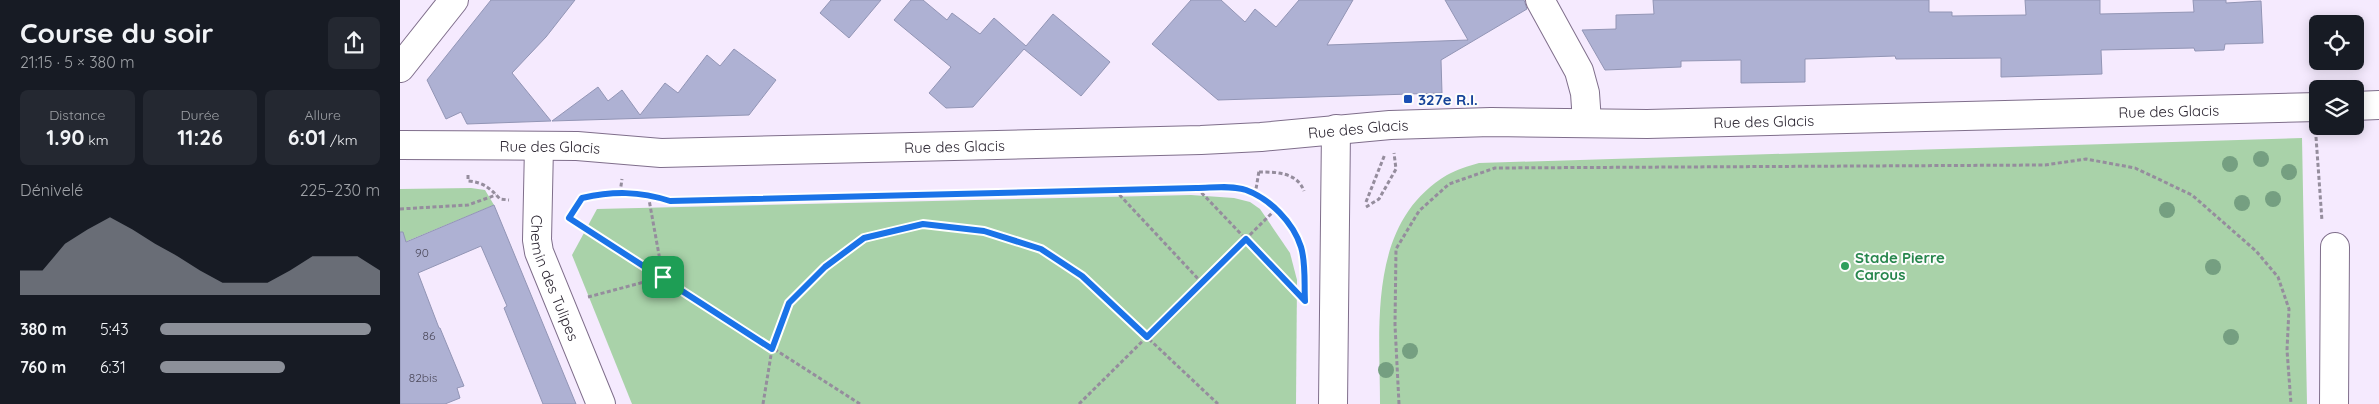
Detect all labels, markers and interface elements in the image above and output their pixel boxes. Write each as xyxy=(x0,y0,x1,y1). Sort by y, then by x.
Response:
text: Course du soir xyxy=(20,15,214,50)
map controls xyxy=(2309,15,2364,135)
button: locate xyxy=(2309,15,2364,70)
button: share xyxy=(328,17,380,69)
text: 21:15 · 5 × 380 m xyxy=(20,52,135,72)
button: layers xyxy=(2309,80,2364,135)
place label: 327e R.I. xyxy=(1418,90,1478,109)
marker: 327e R.I. xyxy=(1402,93,1414,105)
street label: Rue des Glacis xyxy=(2118,100,2219,122)
text: Distance xyxy=(49,106,105,124)
text: Durée xyxy=(181,106,219,124)
text: Allure xyxy=(304,106,341,124)
street label: Rue des Glacis xyxy=(1713,110,1814,132)
street label: Rue des Glacis xyxy=(1307,115,1409,142)
text: 1.90 xyxy=(46,124,84,150)
text: 11:26 xyxy=(177,124,223,150)
text: 6:01 xyxy=(288,124,326,150)
text: km xyxy=(84,131,108,149)
text: /km xyxy=(326,131,358,149)
street label: Rue des Glacis xyxy=(904,135,1005,157)
street label: Rue des Glacis xyxy=(500,136,601,157)
text: Dénivelé xyxy=(20,180,83,200)
text: 225–230 m xyxy=(300,180,380,200)
street label: Chemin des Tulipes xyxy=(527,215,584,344)
house number: 90 xyxy=(415,245,429,260)
place label: Stade Pierre Carous xyxy=(1855,248,1945,284)
pin xyxy=(642,256,684,298)
marker: Stade Pierre Carous xyxy=(1839,260,1851,272)
icon: arrive xyxy=(649,263,677,291)
text: 380 m xyxy=(20,319,66,339)
text: 5:43 xyxy=(100,319,129,339)
house number: 86 xyxy=(423,328,436,343)
text: 760 m xyxy=(20,357,66,377)
text: 6:31 xyxy=(100,357,126,377)
house number: 82bis xyxy=(409,370,438,385)

